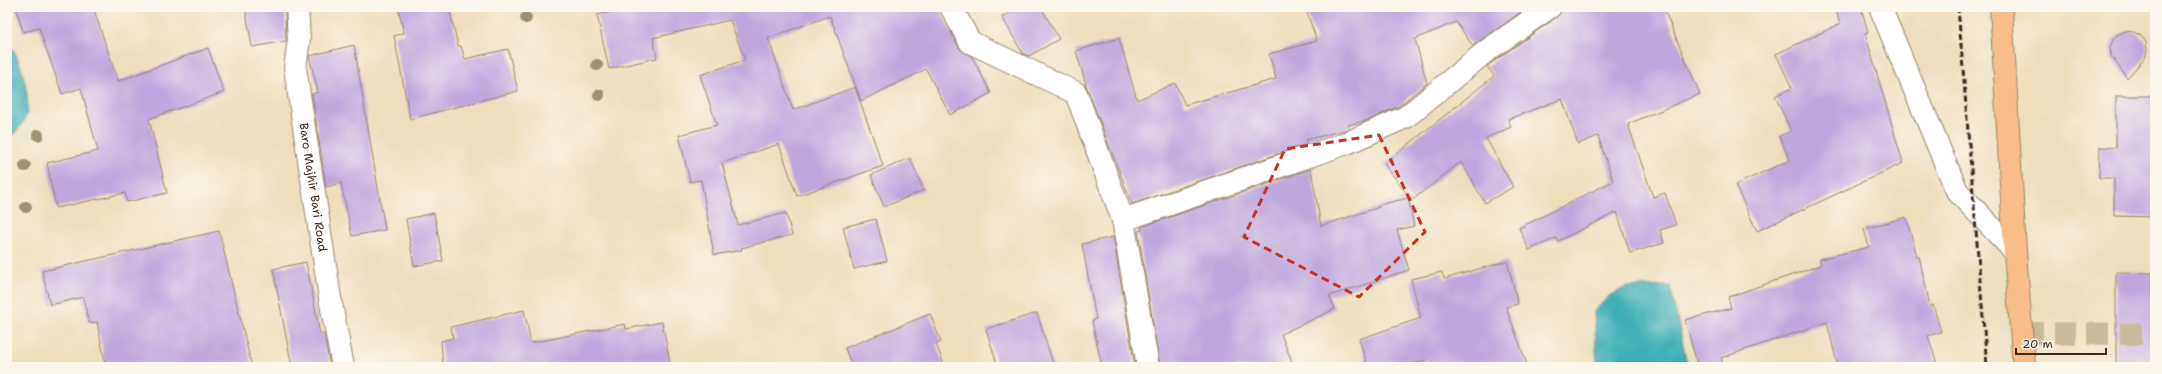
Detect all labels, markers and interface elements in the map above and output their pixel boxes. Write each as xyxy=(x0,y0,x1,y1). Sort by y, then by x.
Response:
street label: Baro Majhir Bari Road xyxy=(295,122,331,253)
scale bar xyxy=(2016,330,2106,356)
text: 20 m xyxy=(2022,336,2053,352)

